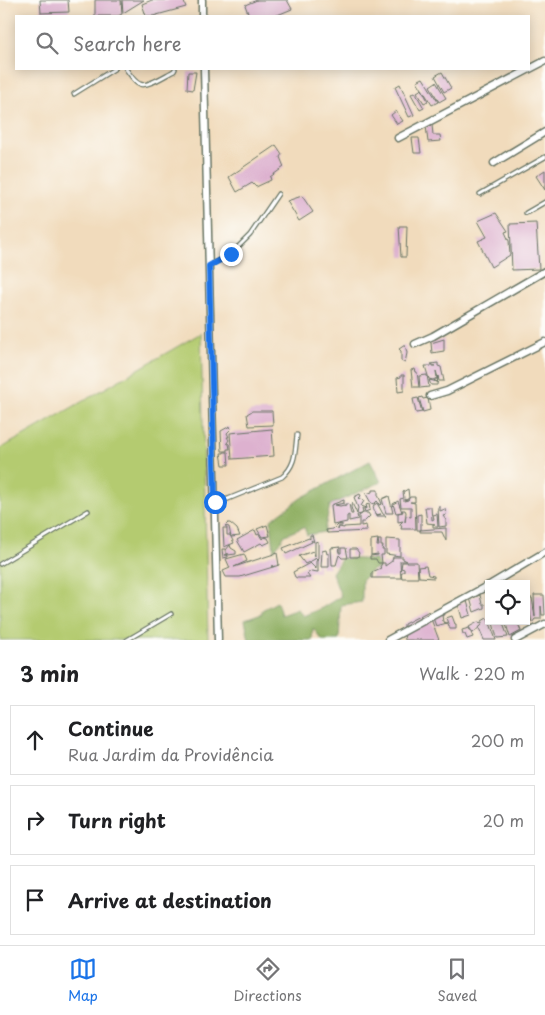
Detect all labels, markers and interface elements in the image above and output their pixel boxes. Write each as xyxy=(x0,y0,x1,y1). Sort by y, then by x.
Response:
search box xyxy=(15,15,530,70)
icon: search xyxy=(33,29,61,57)
text: Search here xyxy=(73,29,182,57)
route end xyxy=(220,243,243,266)
route start xyxy=(204,491,227,514)
map controls xyxy=(485,580,530,625)
button: locate xyxy=(485,580,530,625)
text: 3 min xyxy=(20,657,79,689)
text: Walk · 220 m xyxy=(419,661,525,685)
text: Continue xyxy=(68,714,154,742)
icon: ahead xyxy=(21,726,49,754)
text: 200 m xyxy=(471,728,524,752)
text: Rua Jardim da Providência xyxy=(68,742,273,766)
icon: right xyxy=(21,806,49,834)
text: Turn right xyxy=(68,806,166,834)
text: 20 m xyxy=(483,808,524,832)
icon: arrive xyxy=(21,886,49,914)
text: Arrive at destination xyxy=(68,886,272,914)
tab: Map xyxy=(68,955,98,1006)
tab: Directions xyxy=(234,955,302,1006)
tab: Saved xyxy=(437,955,477,1006)

